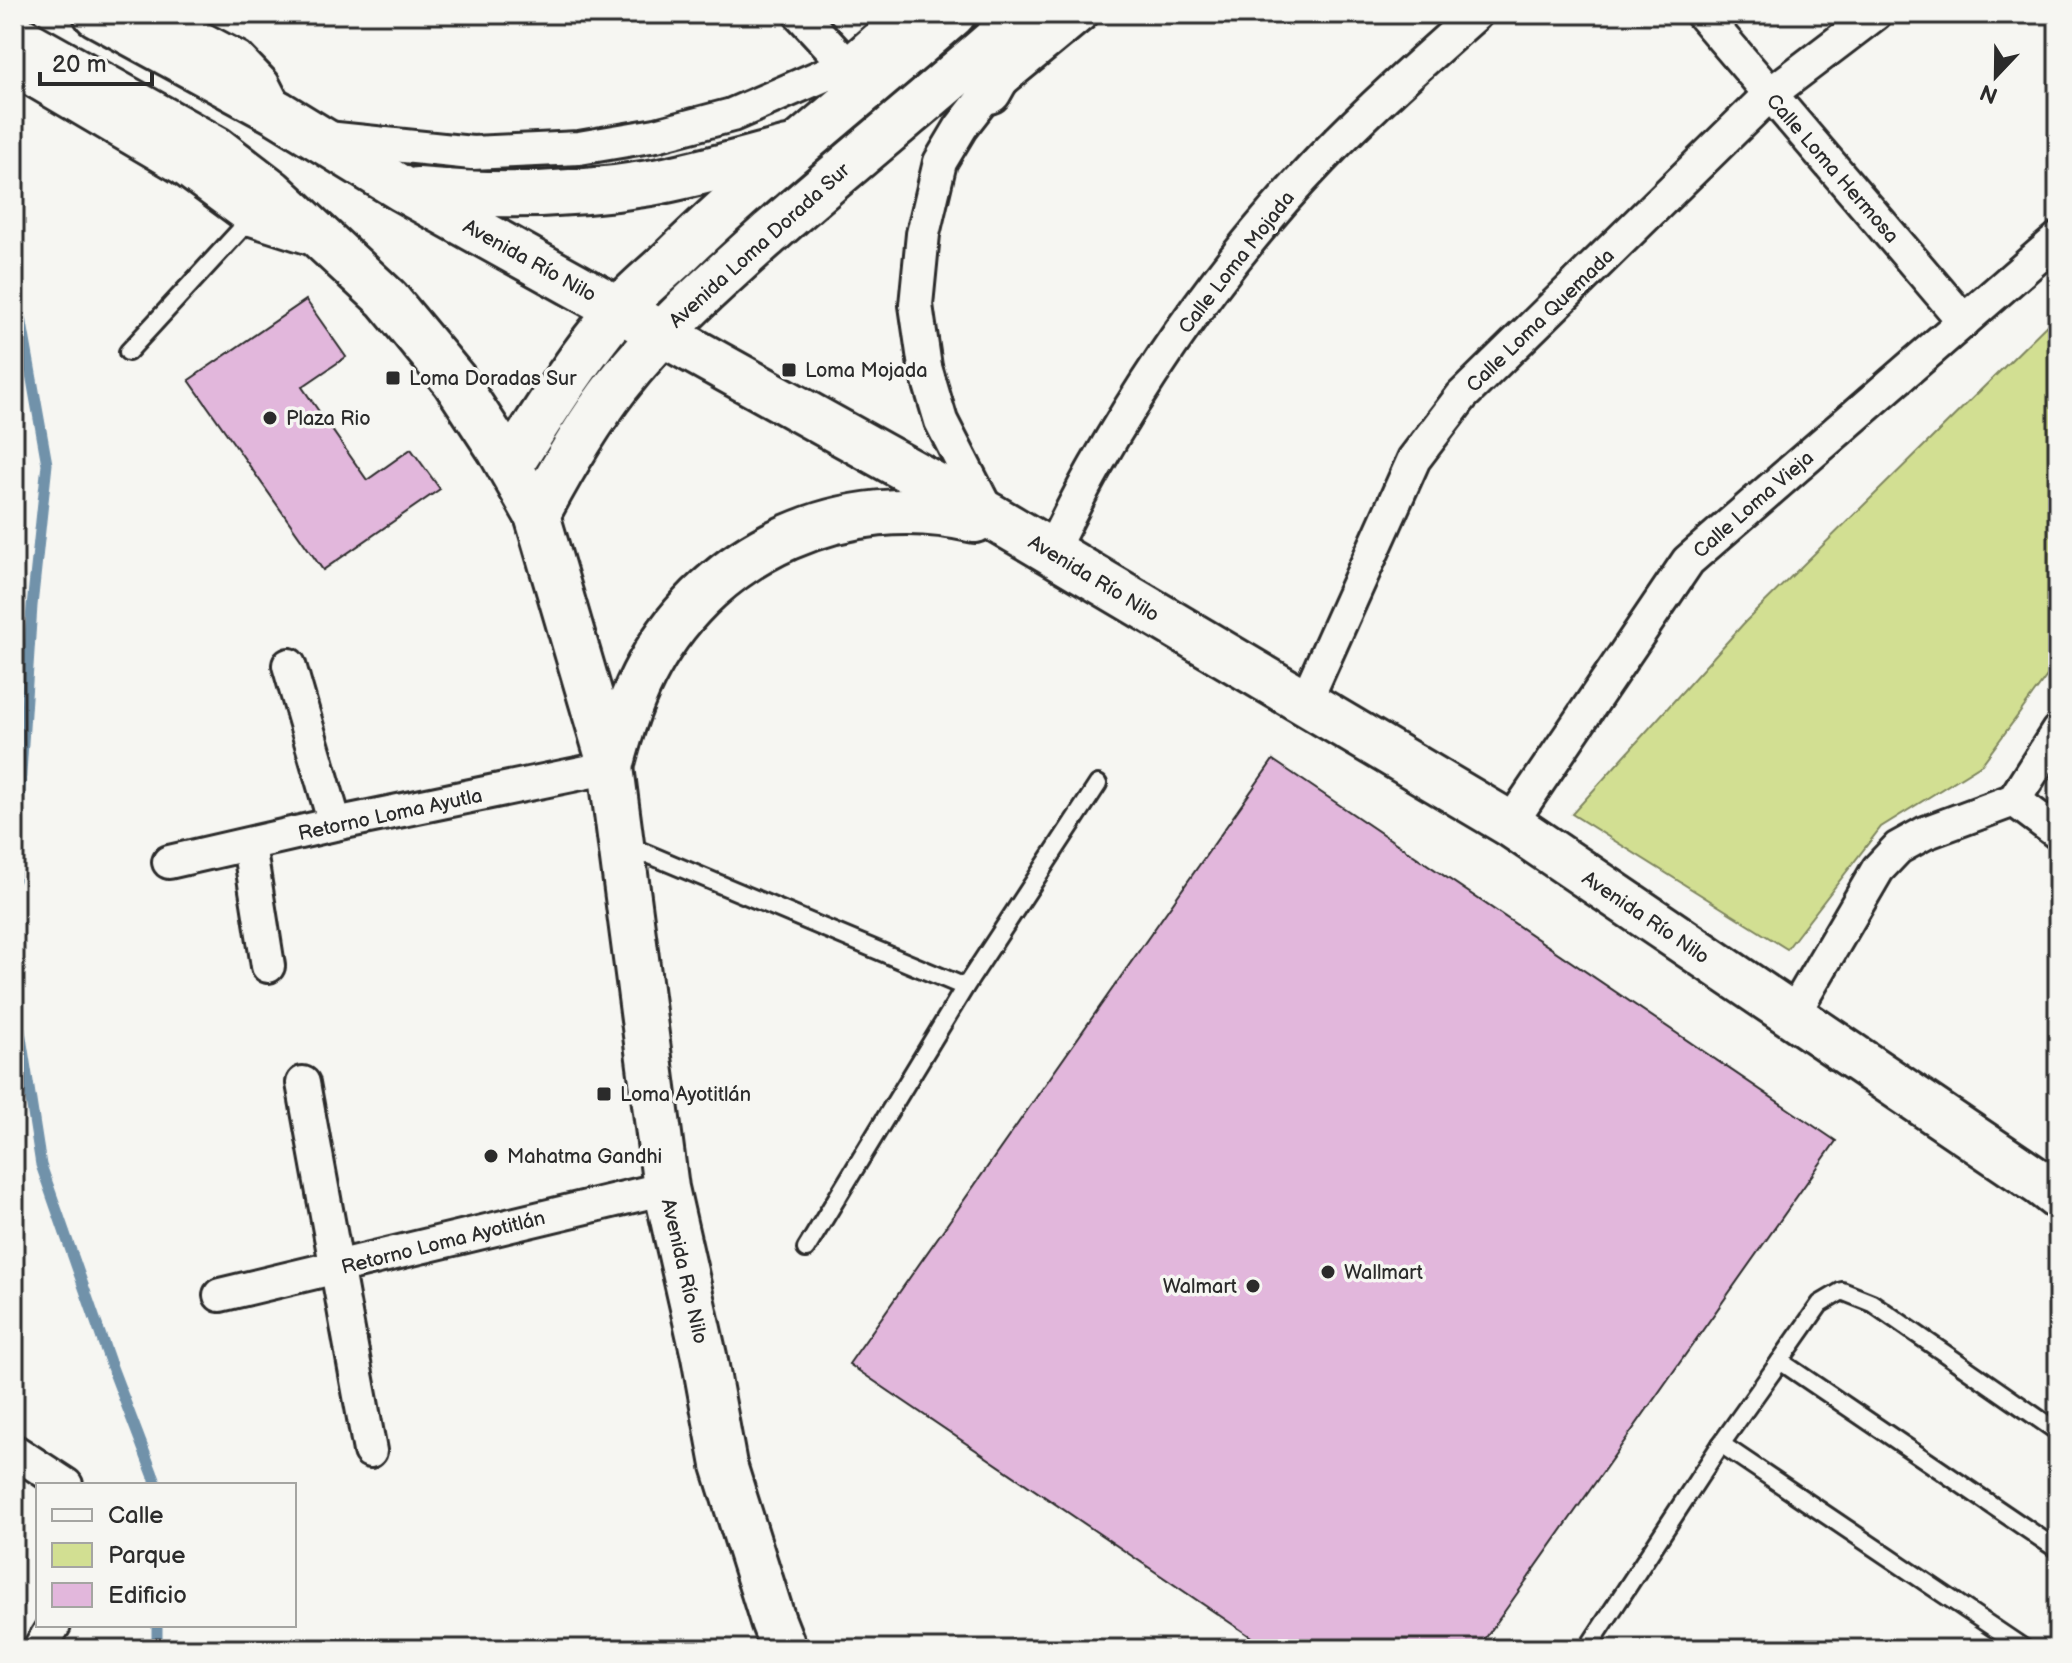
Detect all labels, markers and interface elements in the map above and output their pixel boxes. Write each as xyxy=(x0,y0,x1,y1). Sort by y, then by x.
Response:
scale bar xyxy=(40,36,152,86)
north arrow xyxy=(1956,36,2036,116)
text: 20 m xyxy=(52,50,107,79)
text: N xyxy=(1976,78,2002,109)
street label: Calle Loma Hermosa xyxy=(1761,89,1904,248)
street label: Avenida Loma Dorada Sur xyxy=(664,158,855,333)
street label: Calle Loma Mojada xyxy=(1174,187,1300,339)
street label: Avenida Río Nilo xyxy=(459,214,600,307)
street label: Calle Loma Quemada xyxy=(1462,244,1620,398)
place label: Loma Mojada xyxy=(805,359,928,383)
marker: Loma Mojada xyxy=(780,361,798,379)
place label: Loma Doradas Sur xyxy=(409,367,577,391)
marker: Loma Doradas Sur xyxy=(384,369,402,387)
place label: Plaza Rio xyxy=(286,407,371,431)
marker: Plaza Rio xyxy=(261,409,279,427)
street label: Calle Loma Vieja xyxy=(1689,446,1819,564)
street label: Avenida Río Nilo xyxy=(1024,530,1163,627)
street label: Retorno Loma Ayutla xyxy=(296,784,484,846)
street label: Avenida Río Nilo xyxy=(1577,866,1714,969)
place label: Loma Ayotitlán xyxy=(620,1083,751,1107)
marker: Loma Ayotitlán xyxy=(595,1085,613,1103)
place label: Mahatma Gandhi xyxy=(507,1145,662,1169)
marker: Mahatma Gandhi xyxy=(482,1147,500,1165)
street label: Avenida Río Nilo xyxy=(656,1196,712,1346)
street label: Retorno Loma Ayotitlán xyxy=(339,1206,548,1280)
place label: Wallmart xyxy=(1344,1261,1423,1285)
marker: Wallmart xyxy=(1319,1263,1337,1281)
place label: Walmart xyxy=(1163,1275,1237,1299)
marker: Walmart xyxy=(1244,1277,1262,1295)
legend xyxy=(36,1483,296,1627)
text: Calle xyxy=(108,1501,163,1530)
text: Parque xyxy=(108,1541,186,1570)
text: Edificio xyxy=(108,1581,187,1610)

